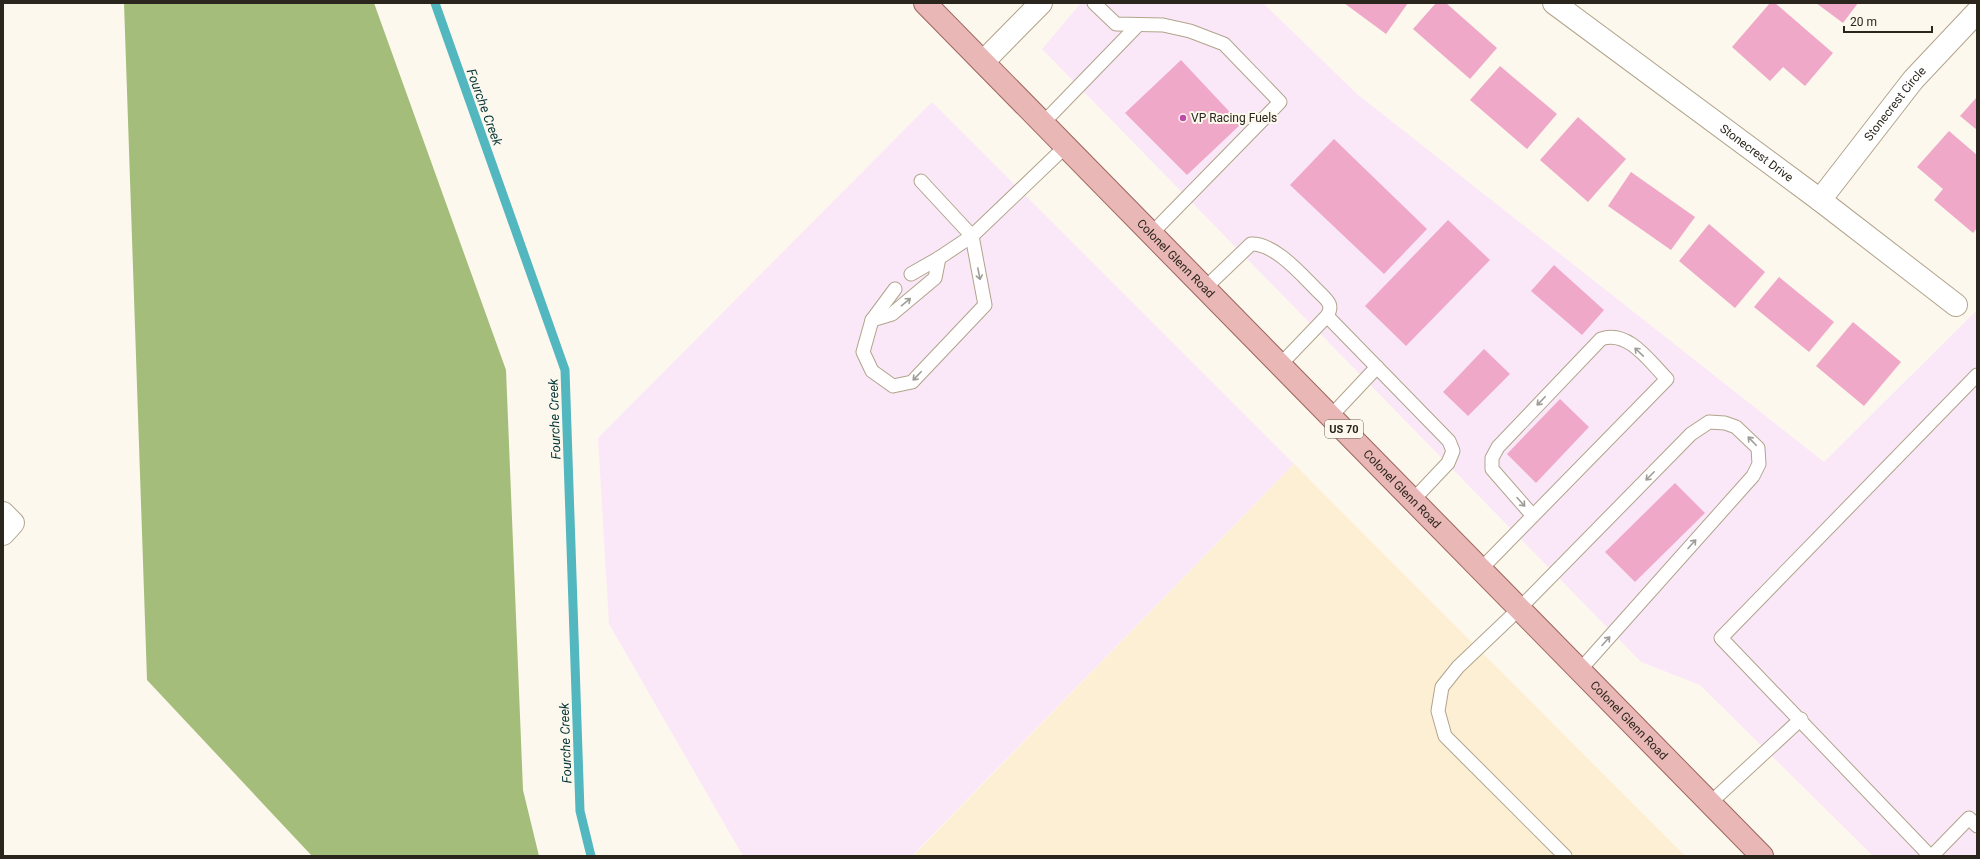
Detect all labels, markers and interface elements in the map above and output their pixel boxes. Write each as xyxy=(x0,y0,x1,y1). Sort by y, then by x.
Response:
scale bar xyxy=(1844,8,1932,34)
text: 20 m xyxy=(1850,15,1877,29)
street label: Stonecrest Circle xyxy=(1861,64,1929,144)
water label: Fourche Creek xyxy=(464,67,506,148)
place label: VP Racing Fuels xyxy=(1191,111,1277,125)
marker: VP Racing Fuels xyxy=(1178,113,1188,123)
street label: Stonecrest Drive xyxy=(1717,121,1796,185)
street label: Colonel Glenn Road xyxy=(1134,216,1217,301)
one-way arrow xyxy=(976,267,984,280)
one-way arrow xyxy=(901,298,911,307)
one-way arrow xyxy=(1634,347,1644,356)
one-way arrow xyxy=(912,371,922,381)
water label: Fourche Creek xyxy=(546,378,563,460)
one-way arrow xyxy=(1536,396,1546,406)
road number: US 70 xyxy=(1325,420,1363,438)
one-way arrow xyxy=(1747,436,1757,446)
street label: Colonel Glenn Road xyxy=(1360,447,1444,531)
one-way arrow xyxy=(1645,471,1655,481)
one-way arrow xyxy=(1516,497,1525,507)
one-way arrow xyxy=(1688,539,1697,549)
one-way arrow xyxy=(1601,636,1610,646)
street label: Colonel Glenn Road xyxy=(1587,678,1671,763)
water label: Fourche Creek xyxy=(557,702,574,784)

